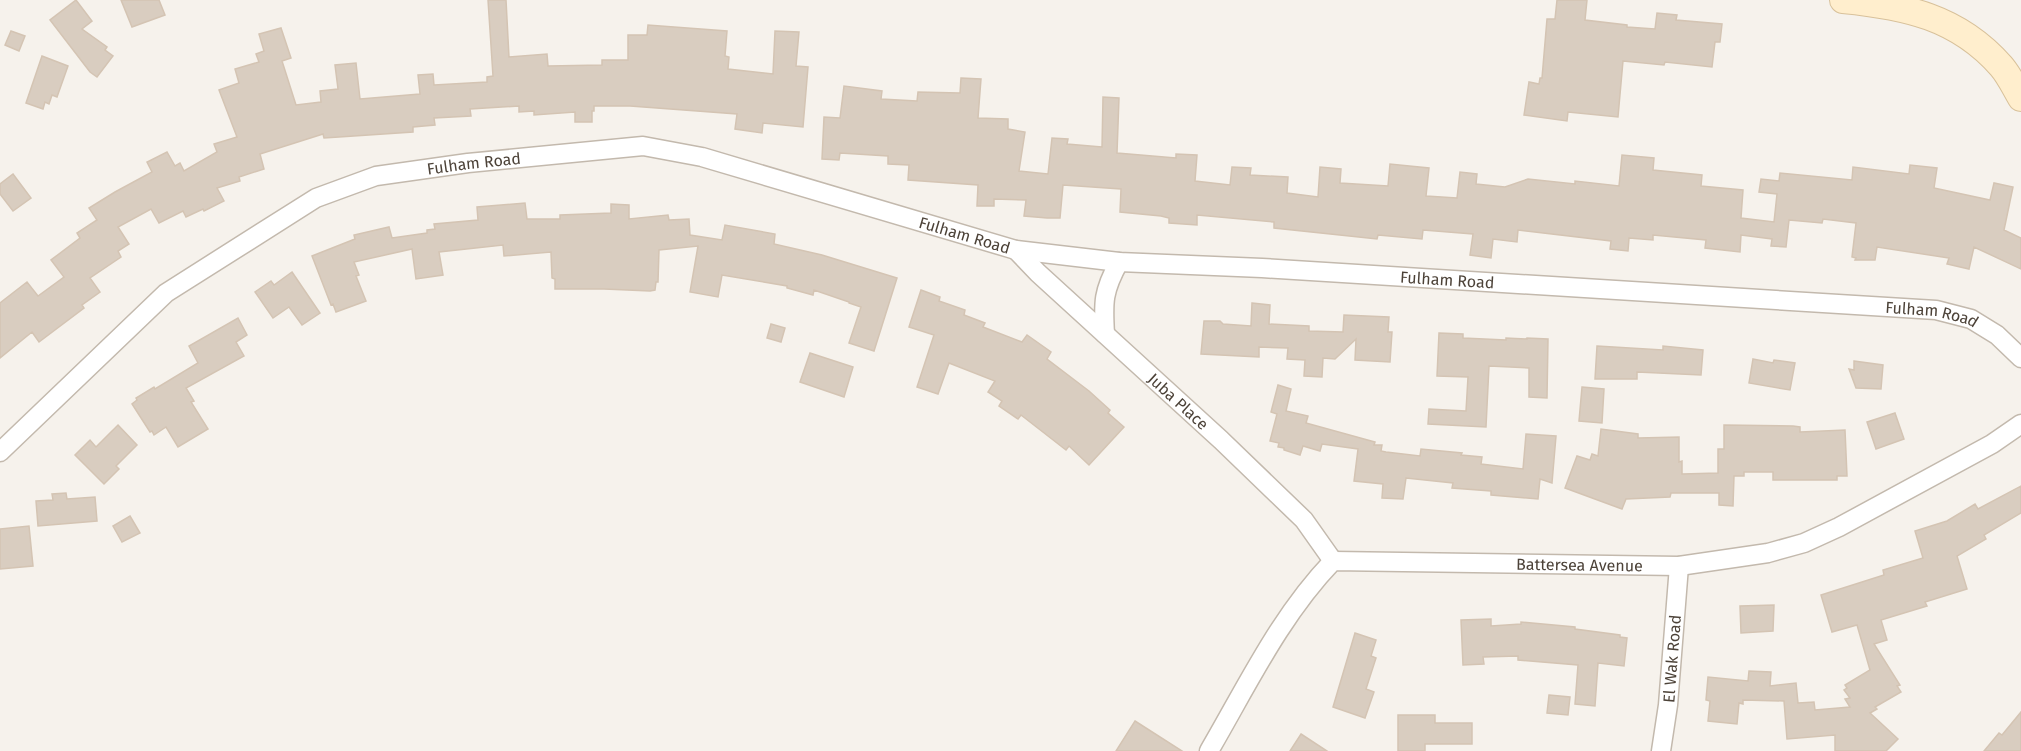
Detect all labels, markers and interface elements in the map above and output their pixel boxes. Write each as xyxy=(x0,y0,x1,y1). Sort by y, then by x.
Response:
street label: Fulham Road xyxy=(426,148,522,178)
street label: Fulham Road xyxy=(917,212,1013,257)
street label: Fulham Road xyxy=(1400,267,1495,292)
street label: Fulham Road xyxy=(1885,297,1982,331)
street label: Juba Place xyxy=(1144,369,1213,434)
street label: Battersea Avenue xyxy=(1516,554,1643,575)
street label: El Wak Road xyxy=(1659,614,1685,703)

